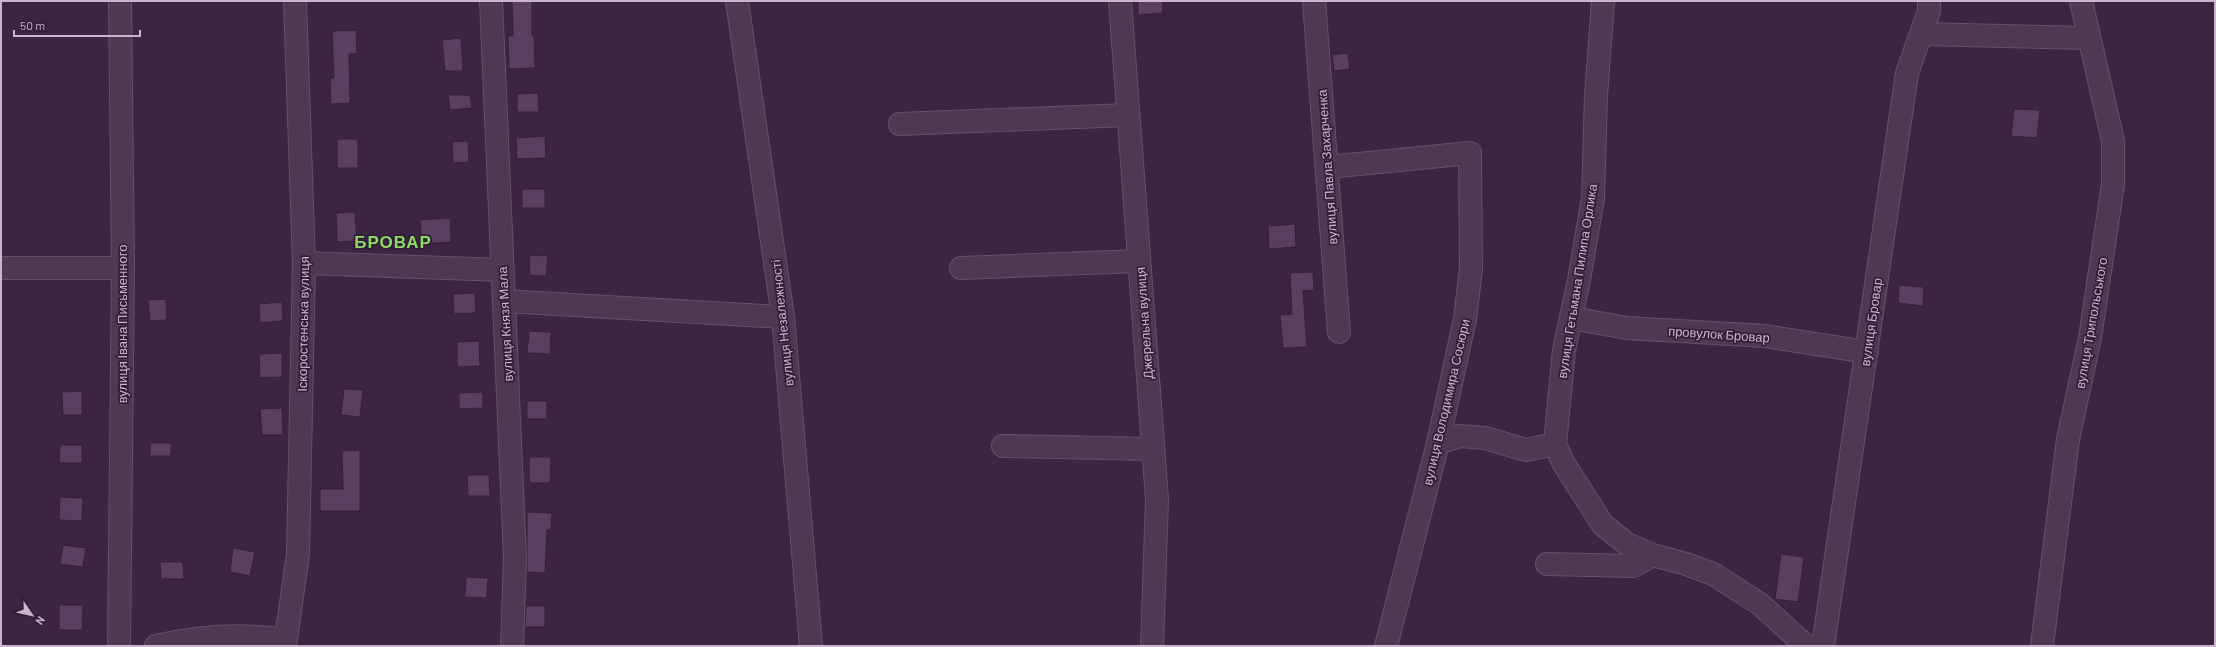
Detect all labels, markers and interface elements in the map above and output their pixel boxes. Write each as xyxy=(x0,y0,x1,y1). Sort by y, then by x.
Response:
scale bar xyxy=(14,12,140,38)
text: 50 m xyxy=(20,18,45,32)
street label: вулиця Павла Захарченка xyxy=(1314,88,1340,245)
street label: вулиця Гетьмана Пилипа Орлика xyxy=(1554,182,1600,380)
district label: БРОВАР xyxy=(354,231,432,251)
street label: вулиця Івана Письменного xyxy=(114,245,130,403)
street label: Іскоростенська вулиця xyxy=(294,256,312,392)
street label: вулиця Трипольського xyxy=(2072,256,2110,390)
street label: вулиця Незалежності xyxy=(767,259,797,387)
street label: вулиця Князя Мала xyxy=(494,265,516,382)
street label: Джерельна вулиця xyxy=(1132,266,1156,380)
street label: вулиця Бровар xyxy=(1857,277,1885,367)
street label: вулиця Володимира Сосюри xyxy=(1419,317,1473,487)
street label: провулок Бровар xyxy=(1668,322,1770,346)
north arrow xyxy=(12,595,52,635)
text: N xyxy=(33,614,48,628)

